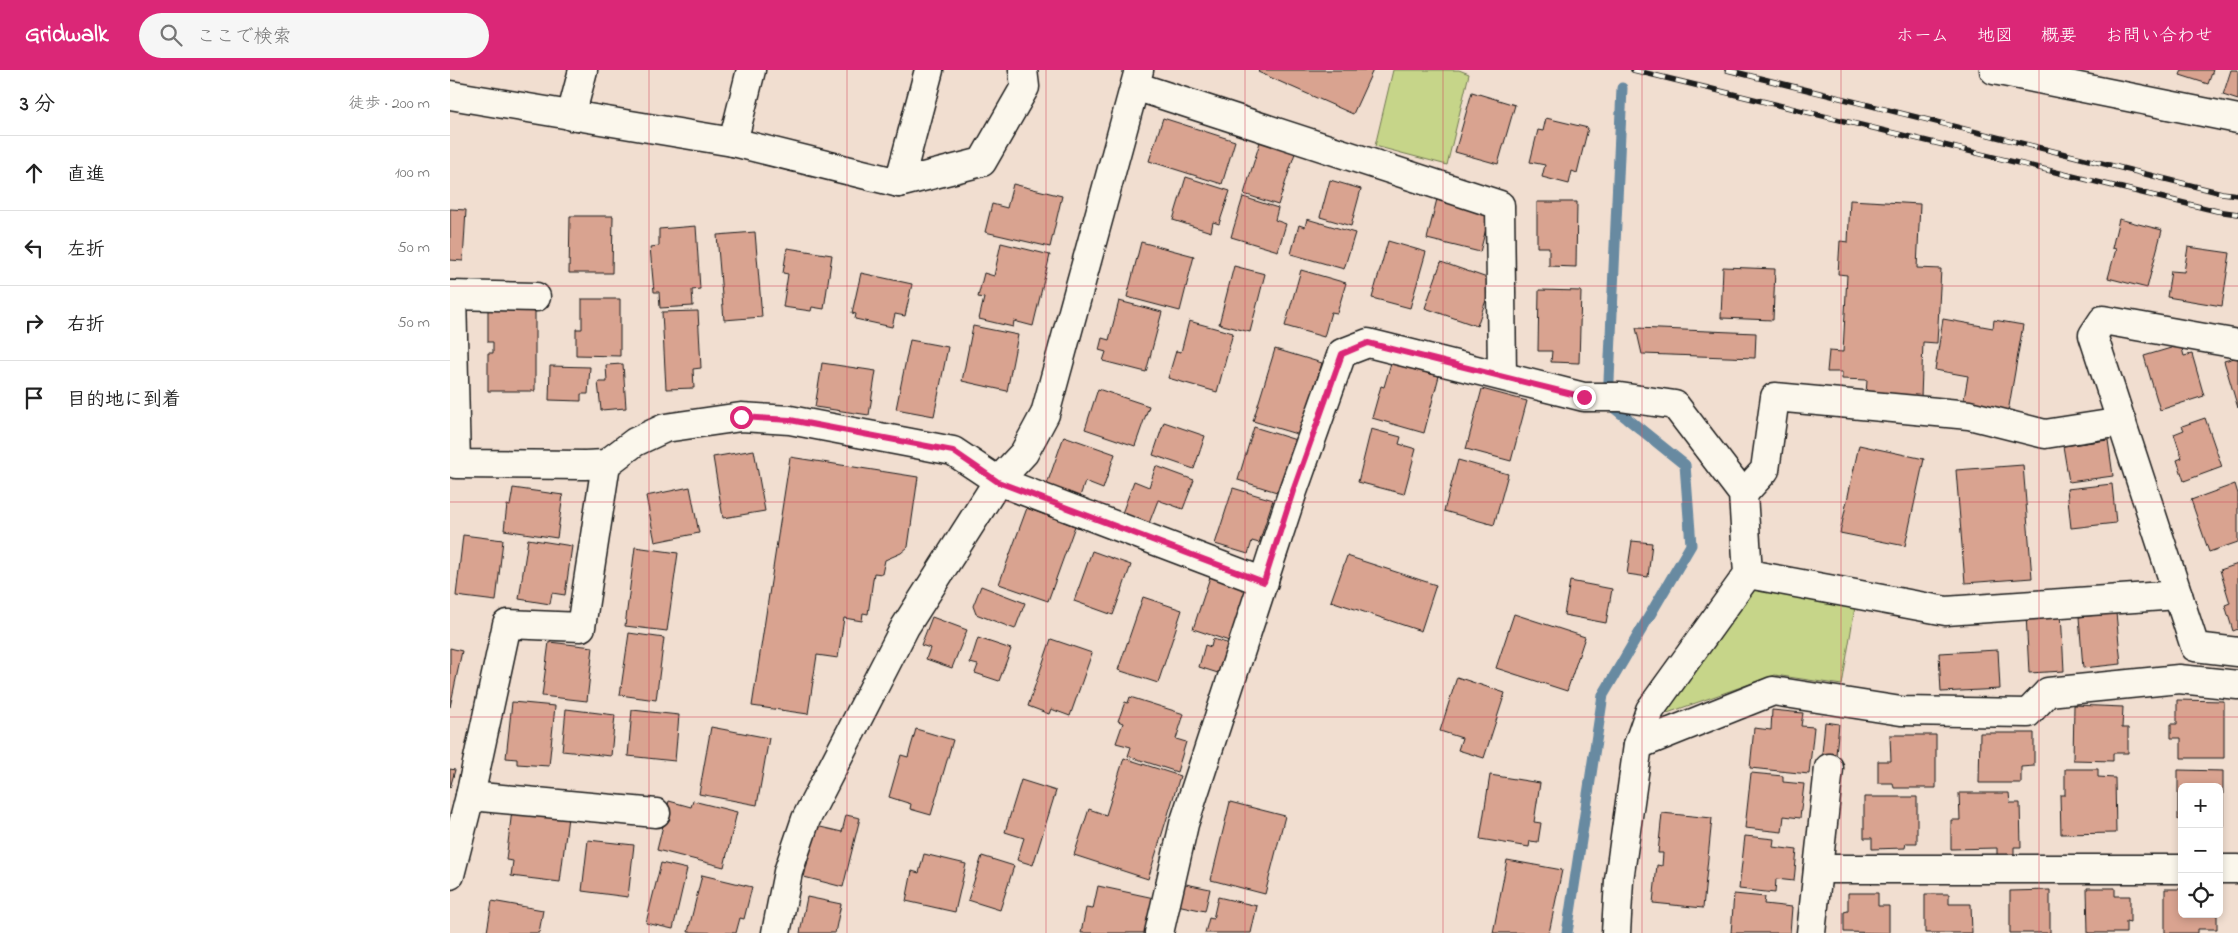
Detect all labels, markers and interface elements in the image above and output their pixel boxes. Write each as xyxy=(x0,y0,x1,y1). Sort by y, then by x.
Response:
search box xyxy=(139,13,489,58)
text: Gridwalk xyxy=(25,18,109,53)
icon: search xyxy=(157,21,185,49)
text: ここで検索 xyxy=(197,24,292,51)
text: ホーム xyxy=(1896,24,1949,50)
text: 地図 xyxy=(1977,24,2013,50)
text: 概要 xyxy=(2041,24,2077,50)
text: お問い合わせ xyxy=(2105,24,2213,50)
text: 3 分 xyxy=(20,90,55,120)
text: 徒歩 · 200 m xyxy=(348,92,430,116)
icon: ahead xyxy=(20,159,48,187)
text: 100 m xyxy=(395,161,430,185)
text: 直進 xyxy=(67,162,105,189)
icon: left xyxy=(20,234,48,262)
text: 50 m xyxy=(398,236,430,260)
text: 左折 xyxy=(67,237,105,264)
icon: right xyxy=(20,309,48,337)
text: 50 m xyxy=(398,311,430,335)
text: 右折 xyxy=(67,312,105,339)
icon: arrive xyxy=(20,384,48,412)
route end xyxy=(1573,386,1596,409)
text: 目的地に到着 xyxy=(67,387,181,414)
route start xyxy=(730,406,753,429)
map controls xyxy=(2178,783,2223,918)
button: + xyxy=(2178,783,2223,828)
button: − xyxy=(2178,828,2223,873)
button: locate xyxy=(2178,873,2223,918)

